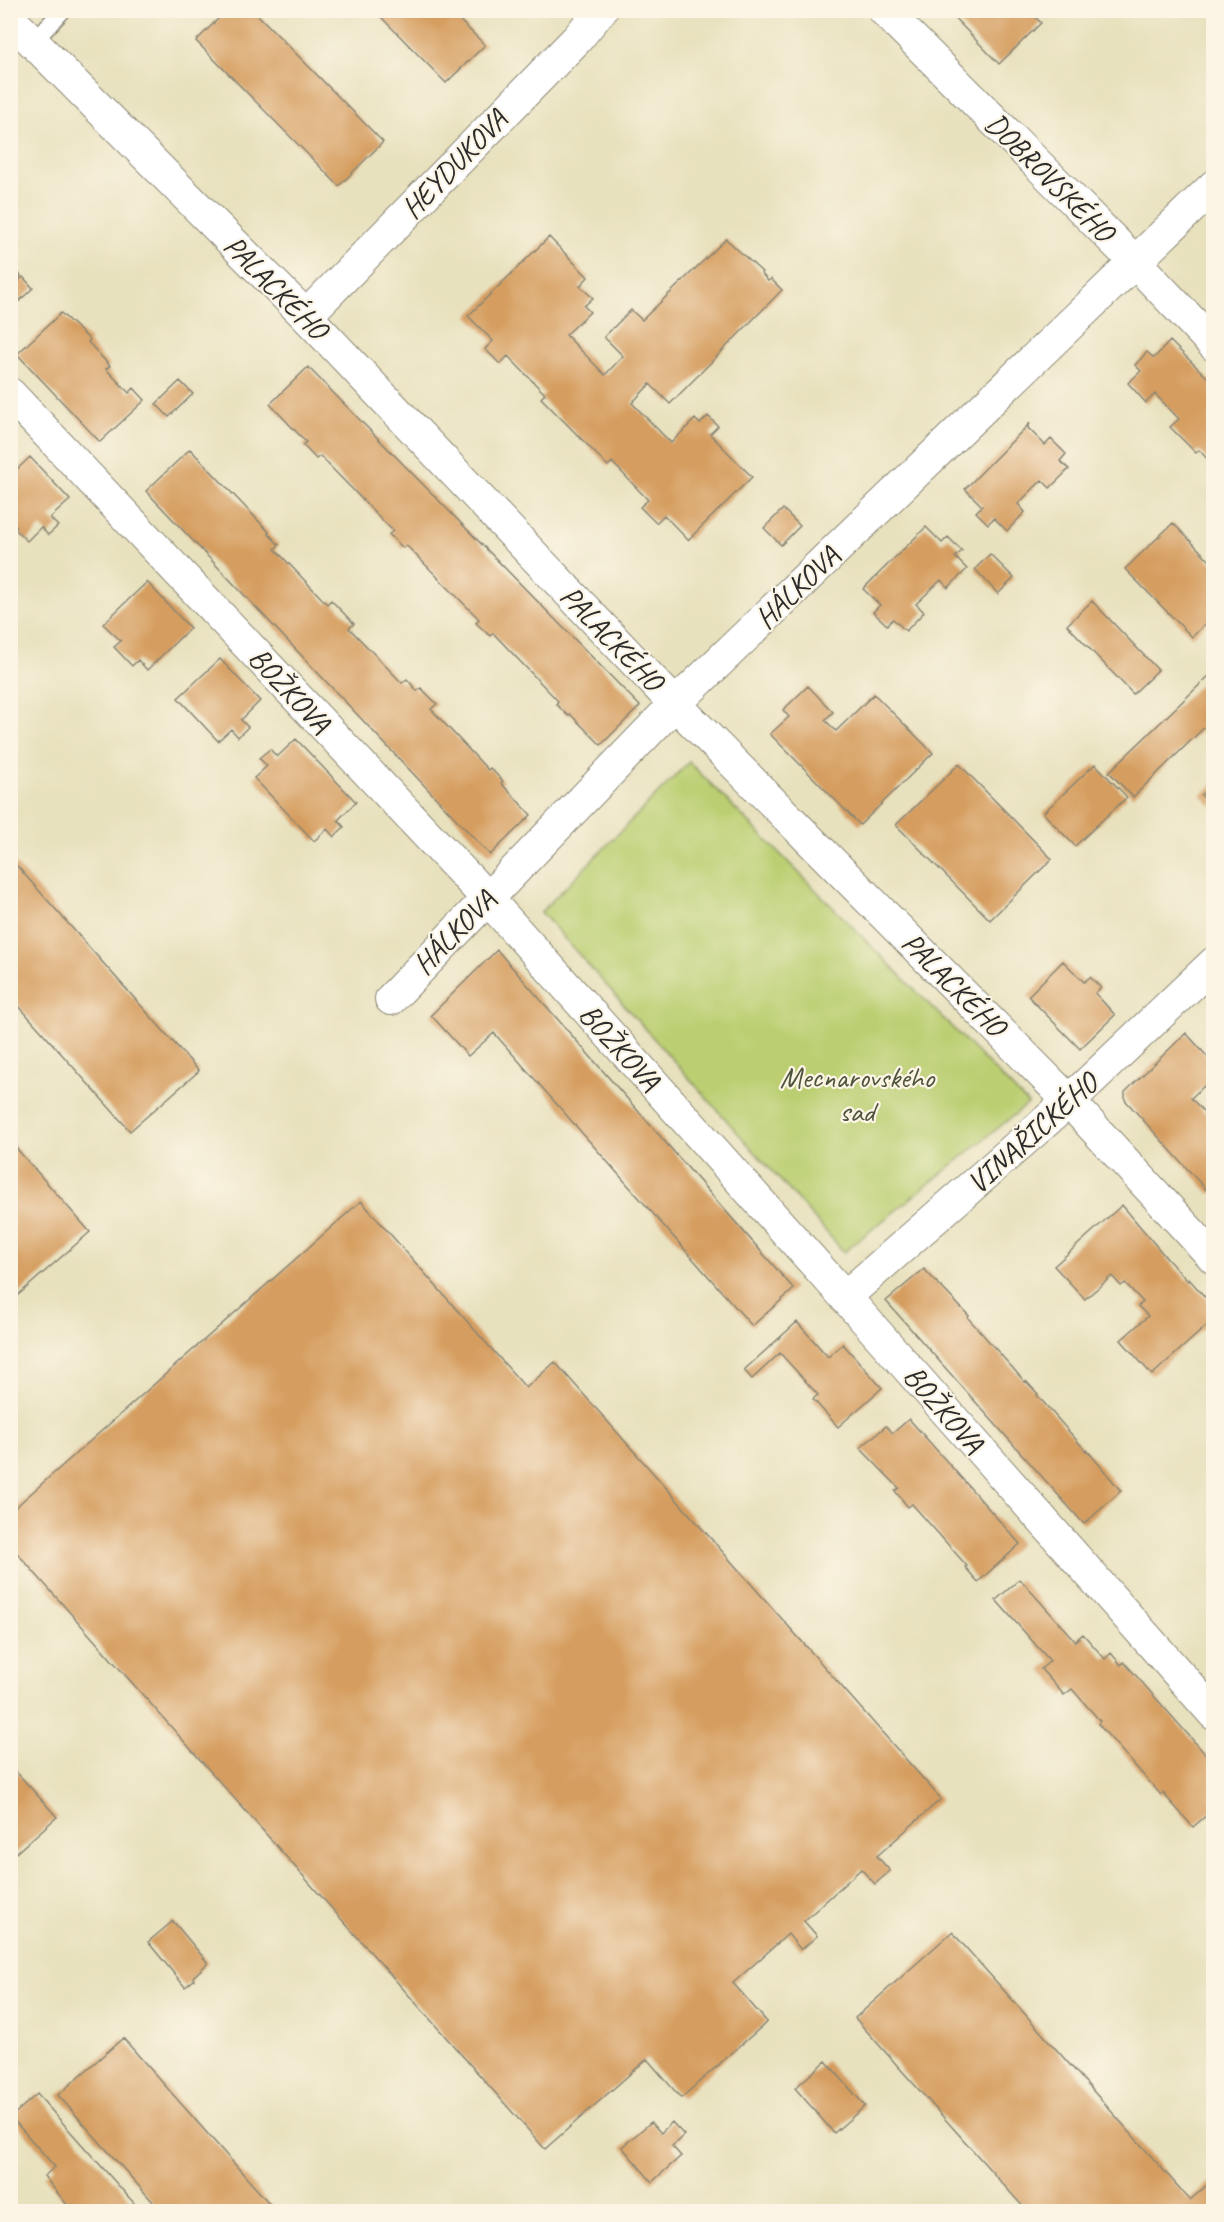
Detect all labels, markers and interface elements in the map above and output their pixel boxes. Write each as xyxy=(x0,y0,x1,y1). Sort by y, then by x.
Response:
street label: HEYDUKOVA xyxy=(393,100,517,226)
street label: DOBROVSKÉHO xyxy=(977,104,1125,252)
street label: PALACKÉHO xyxy=(216,227,338,349)
street label: HÁLKOVA xyxy=(747,537,848,637)
street label: PALACKÉHO xyxy=(552,577,674,701)
street label: BOŽKOVA xyxy=(241,639,340,742)
street label: HÁLKOVA xyxy=(404,881,504,982)
street label: PALACKÉHO xyxy=(894,924,1016,1046)
street label: BOŽKOVA xyxy=(571,996,670,1099)
park label: Mecnarovského sad xyxy=(780,1058,936,1130)
street label: VINAŘICKÉHO xyxy=(959,1062,1108,1202)
street label: BOŽKOVA xyxy=(896,1357,993,1461)

